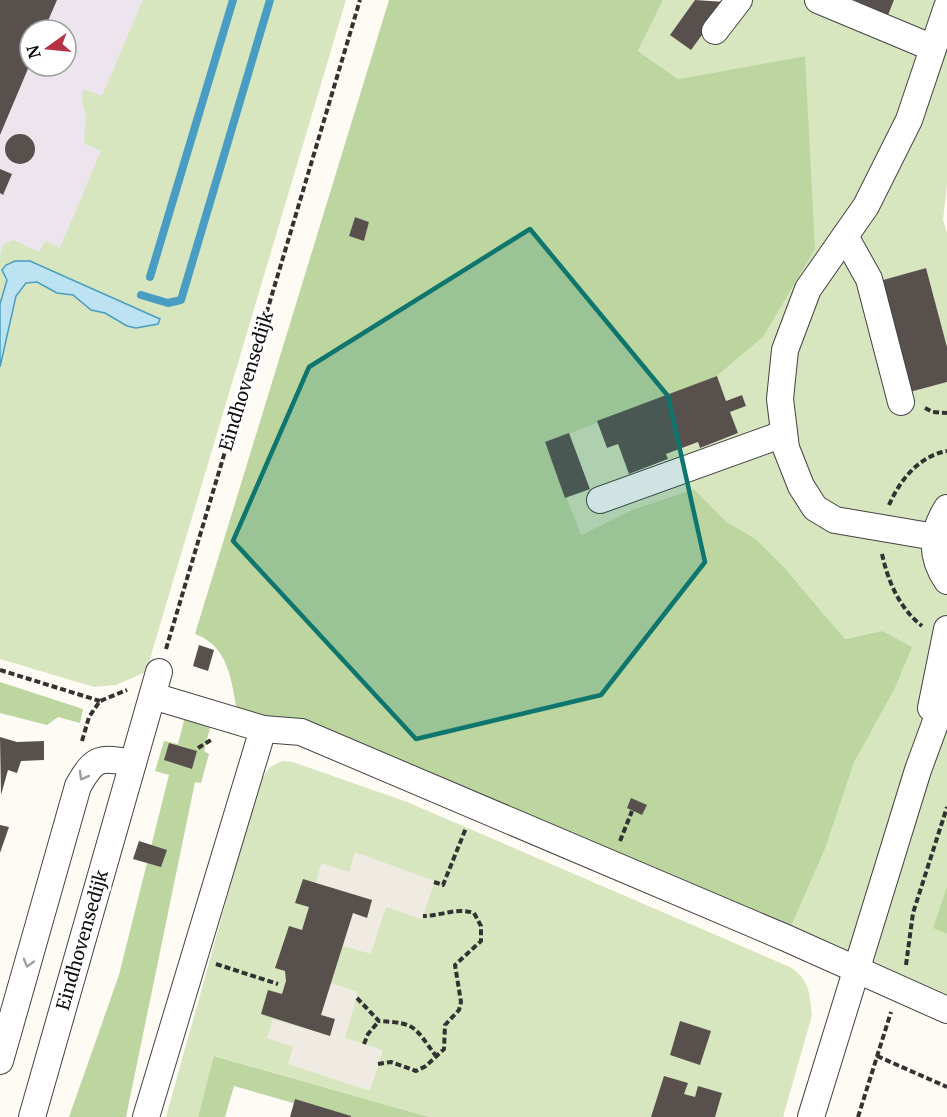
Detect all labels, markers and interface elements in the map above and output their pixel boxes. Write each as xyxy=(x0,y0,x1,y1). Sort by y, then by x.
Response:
north arrow xyxy=(18,18,78,78)
text: N xyxy=(22,43,45,61)
street label: Eindhovensedijk xyxy=(214,308,278,454)
one-way arrow xyxy=(79,770,90,781)
street label: Eindhovensedijk xyxy=(51,866,113,1013)
one-way arrow xyxy=(23,957,35,968)

